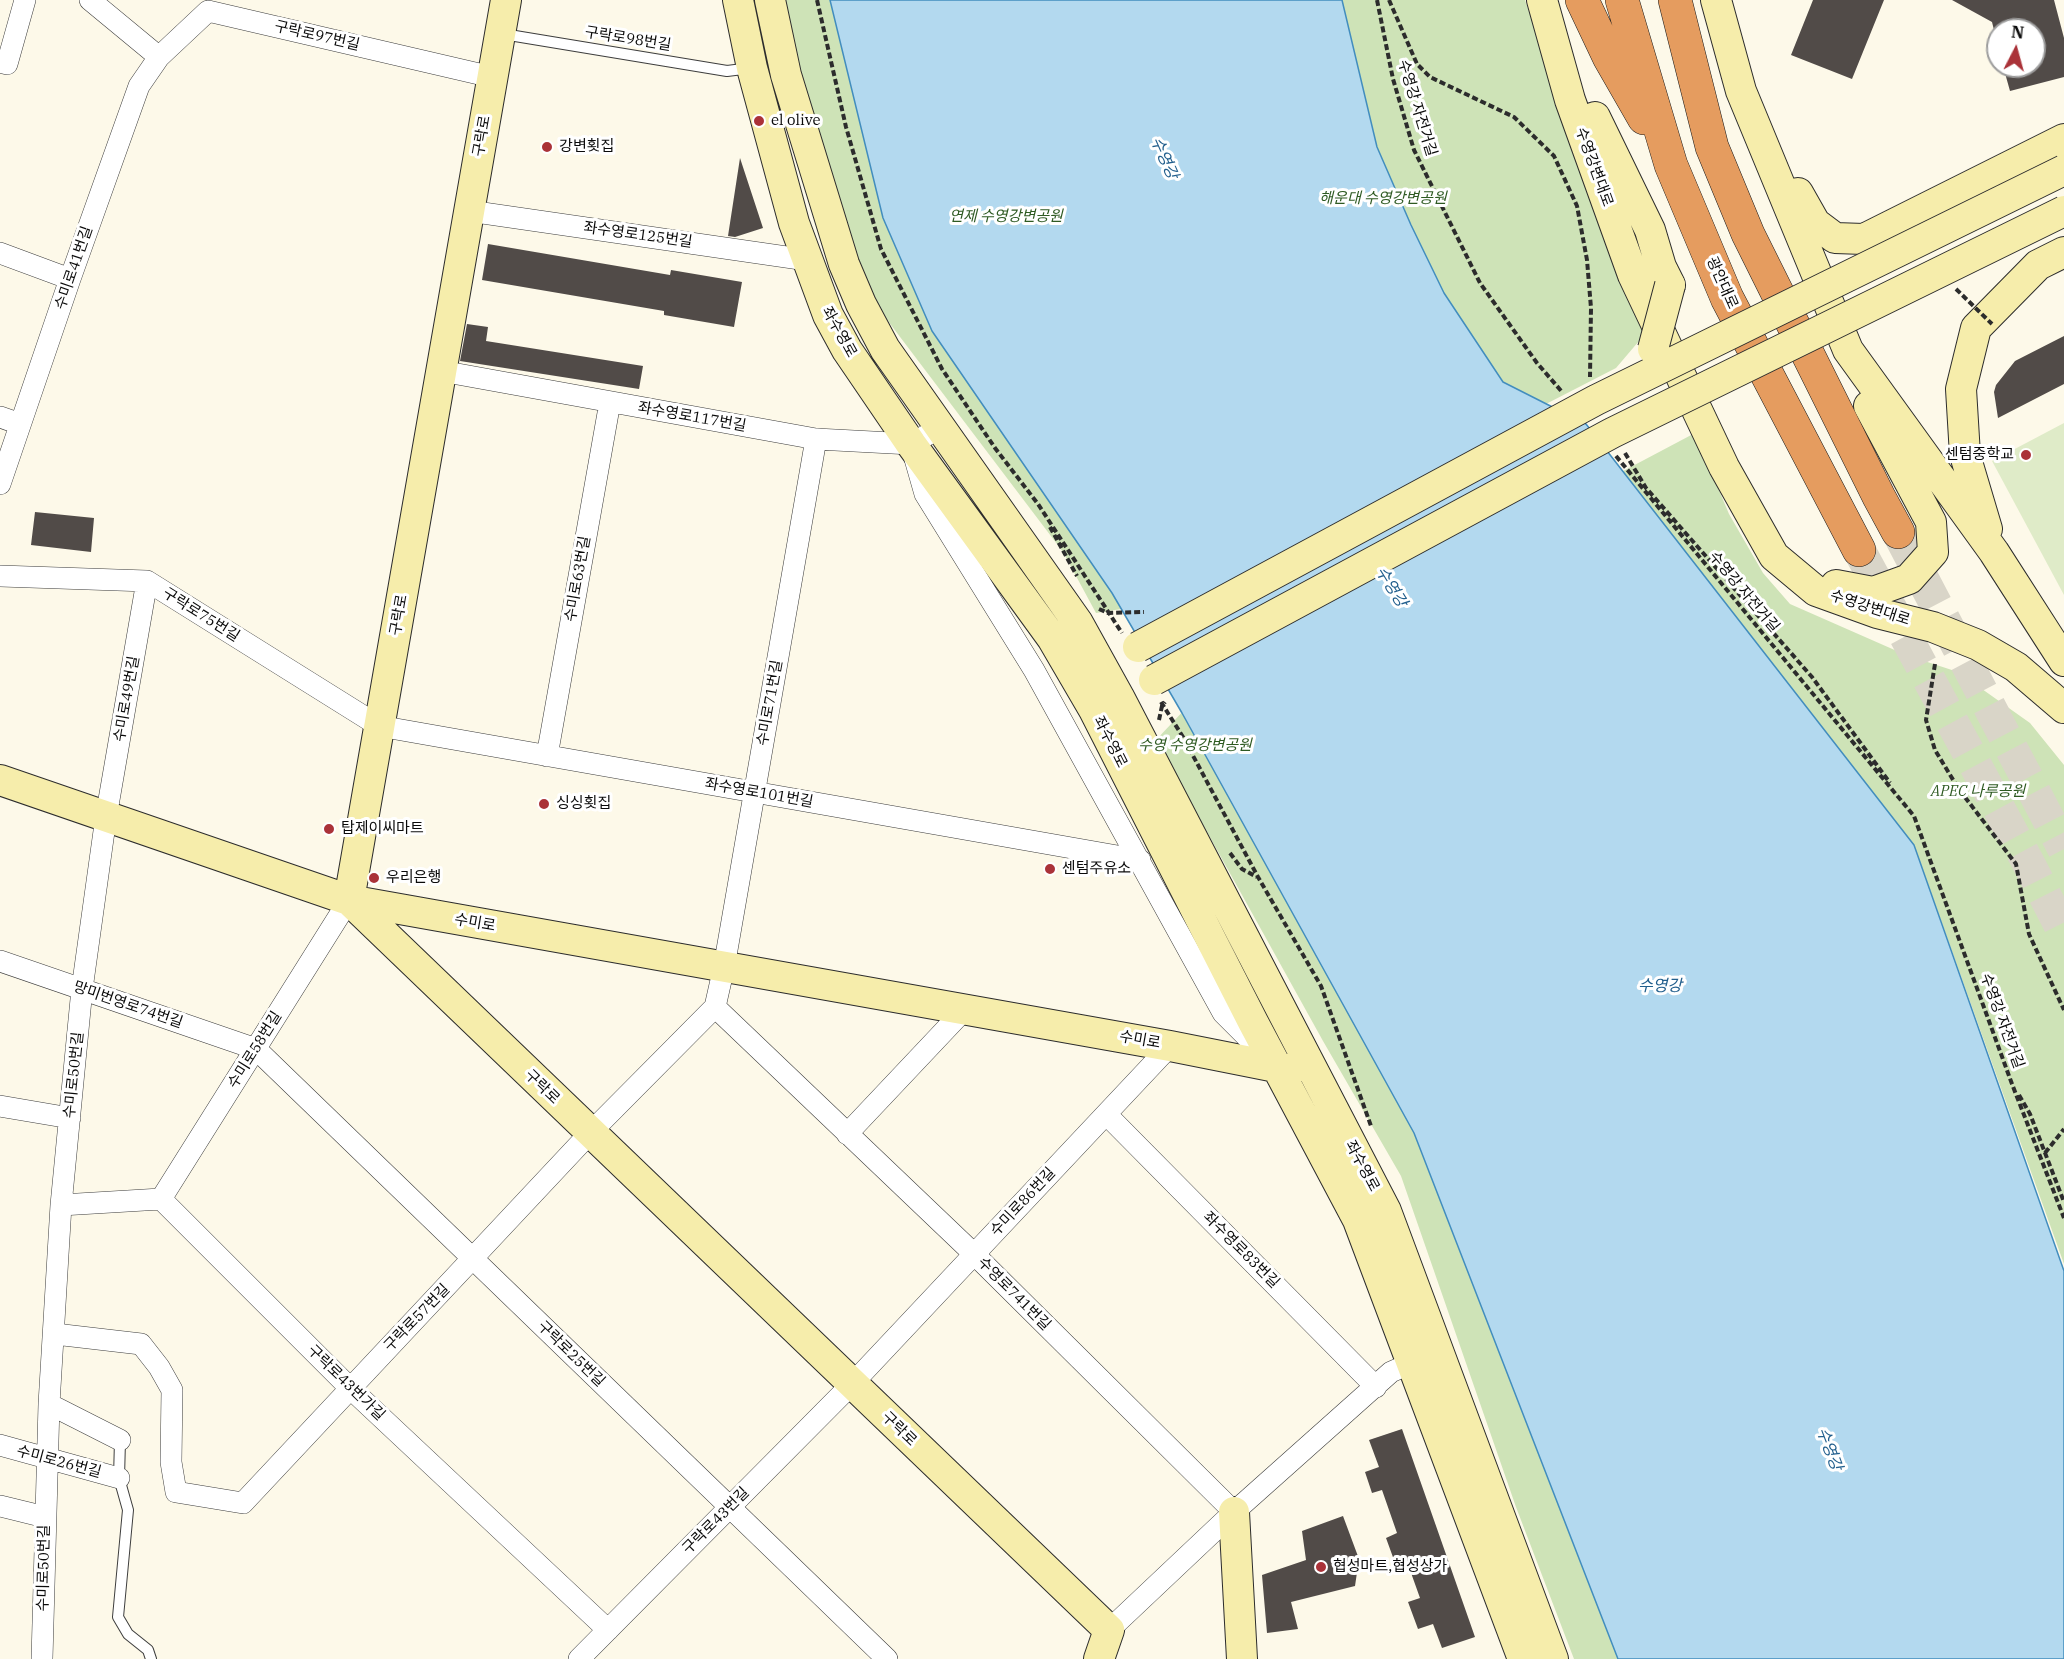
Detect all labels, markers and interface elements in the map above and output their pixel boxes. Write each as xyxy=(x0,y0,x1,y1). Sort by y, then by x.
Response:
street label: 구락로97번길 xyxy=(273,17,361,55)
north arrow xyxy=(1986,18,2046,78)
text: N xyxy=(2010,21,2025,43)
street label: 구락로98번길 xyxy=(584,23,672,55)
street label: 수영강 자전거길 xyxy=(1394,58,1440,158)
place label: el olive xyxy=(771,112,821,130)
street label: 구락로 xyxy=(470,114,494,158)
marker: el olive xyxy=(752,114,766,128)
street label: 수영강변대로 xyxy=(1571,125,1617,209)
water label: 수영강 xyxy=(1146,134,1182,182)
place label: 강변횟집 xyxy=(559,138,614,156)
marker: 강변횟집 xyxy=(540,140,554,154)
park label: 해운대 수영강변공원 xyxy=(1319,190,1447,208)
park label: 연제 수영강변공원 xyxy=(949,208,1063,226)
street label: 좌수영로125번길 xyxy=(582,218,694,252)
street label: 수미로41번길 xyxy=(51,224,97,312)
street label: 광안대로 xyxy=(1703,254,1741,312)
street label: 좌수영로 xyxy=(818,303,860,361)
street label: 좌수영로117번길 xyxy=(636,399,748,435)
place label: 센텀중학교 xyxy=(1945,446,2014,464)
marker: 센텀중학교 xyxy=(2019,448,2033,462)
street label: 수미로63번길 xyxy=(562,535,594,623)
street label: 수영강 자전거길 xyxy=(1705,548,1783,636)
water label: 수영강 xyxy=(1371,563,1411,611)
street label: 구락로75번길 xyxy=(159,584,243,646)
street label: 수영강변대로 xyxy=(1828,587,1912,629)
street label: 구락로 xyxy=(387,593,411,637)
street label: 수미로49번길 xyxy=(111,655,143,743)
street label: 수미로71번길 xyxy=(754,659,786,747)
street label: 좌수영로 xyxy=(1089,713,1131,771)
park label: 수영 수영강변공원 xyxy=(1138,737,1252,755)
street label: 좌수영로101번길 xyxy=(703,775,815,811)
park label: APEC 나루공원 xyxy=(1931,783,2025,801)
place label: 싱싱횟집 xyxy=(556,795,611,813)
marker: 싱싱횟집 xyxy=(537,797,551,811)
place label: 탑제이씨마트 xyxy=(341,820,424,838)
marker: 탑제이씨마트 xyxy=(322,822,336,836)
place label: 센텀주유소 xyxy=(1062,860,1131,878)
marker: 센텀주유소 xyxy=(1043,862,1057,876)
place label: 우리은행 xyxy=(386,869,441,887)
marker: 우리은행 xyxy=(367,871,381,885)
street label: 수미로 xyxy=(453,911,497,935)
street label: 수영강 자전거길 xyxy=(1976,971,2028,1071)
water label: 수영강 xyxy=(1638,976,1682,996)
street label: 망미번영로74번길 xyxy=(71,978,185,1032)
street label: 수미로58번길 xyxy=(224,1008,286,1092)
street label: 수미로 xyxy=(1118,1028,1162,1052)
street label: 수미로50번길 xyxy=(61,1031,87,1119)
street label: 구락로 xyxy=(521,1066,563,1108)
street label: 좌수영로 xyxy=(1341,1137,1383,1195)
street label: 수미로86번길 xyxy=(987,1164,1059,1240)
street label: 좌수영로83번길 xyxy=(1199,1208,1283,1292)
street label: 수영로741번길 xyxy=(974,1254,1054,1334)
street label: 구락로57번길 xyxy=(380,1280,454,1356)
street label: 구락로25번길 xyxy=(533,1317,609,1391)
street label: 구락로43번가길 xyxy=(303,1342,389,1424)
street label: 구락로 xyxy=(878,1408,920,1450)
water label: 수영강 xyxy=(1812,1425,1846,1473)
street label: 수미로26번길 xyxy=(15,1442,103,1482)
street label: 구락로43번길 xyxy=(679,1484,753,1558)
street label: 수미로50번길 xyxy=(34,1524,54,1612)
place label: 협성마트,협성상가 xyxy=(1333,1558,1447,1576)
marker: 협성마트,협성상가 xyxy=(1314,1560,1328,1574)

